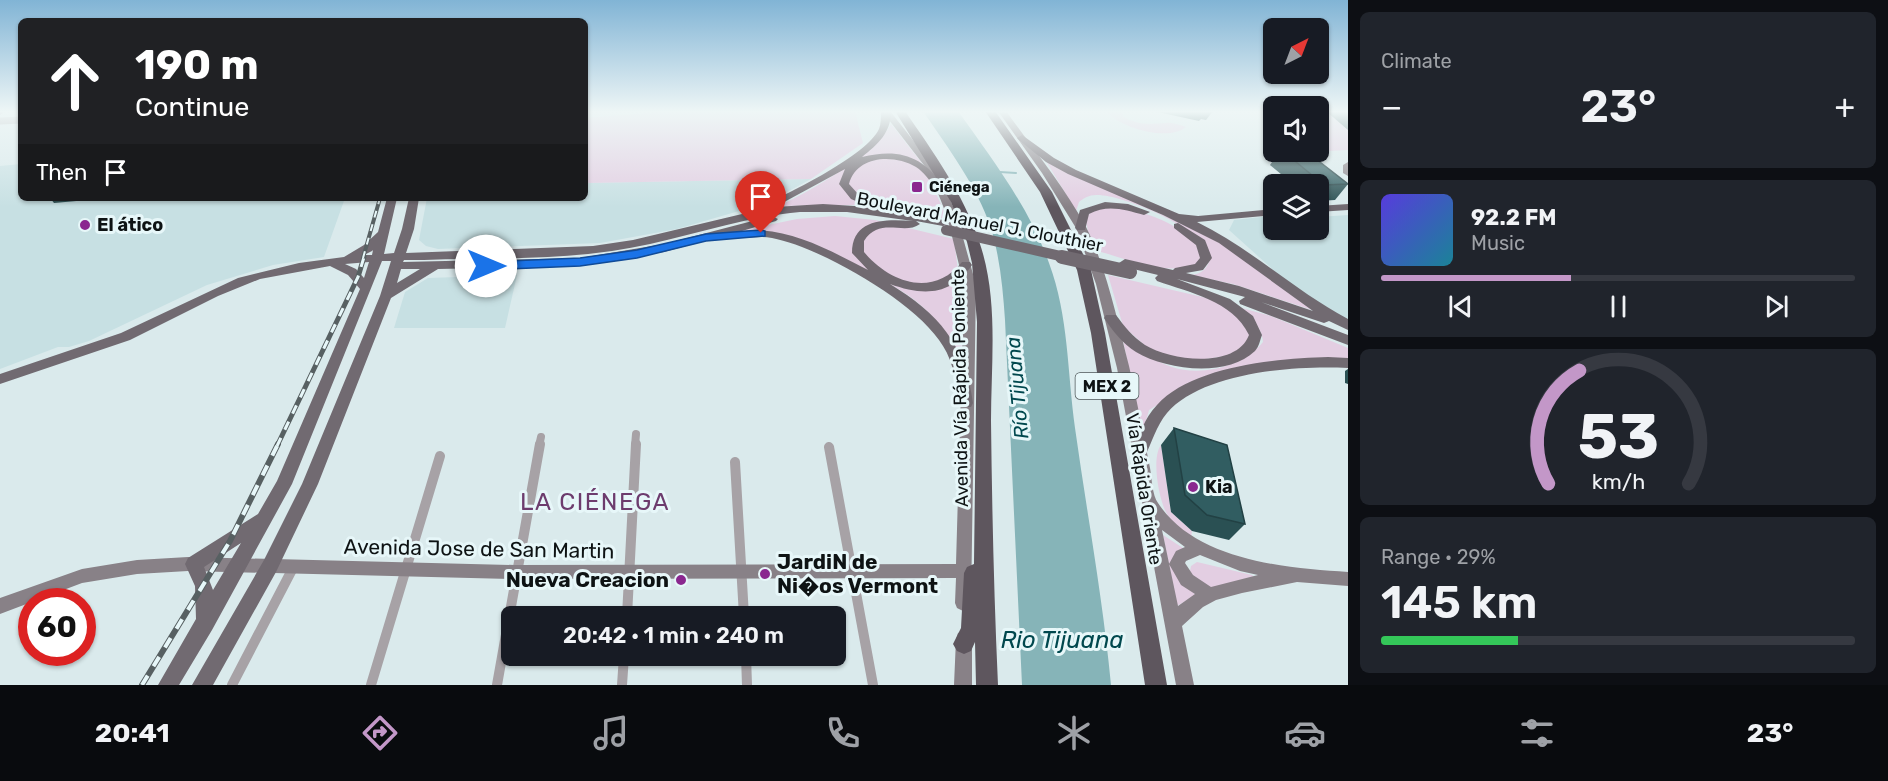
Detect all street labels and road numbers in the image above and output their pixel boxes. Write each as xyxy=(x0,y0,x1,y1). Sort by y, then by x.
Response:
street label: Boulevard Manuel J. Clouthier xyxy=(855,187,1105,257)
street label: Avenida Vía Rápida Poniente xyxy=(947,269,973,507)
road number: MEX 2 xyxy=(1076,373,1138,399)
street label: Vía Rápida Oriente xyxy=(1121,411,1167,567)
street label: Avenida Jose de San Martin xyxy=(343,534,615,563)

